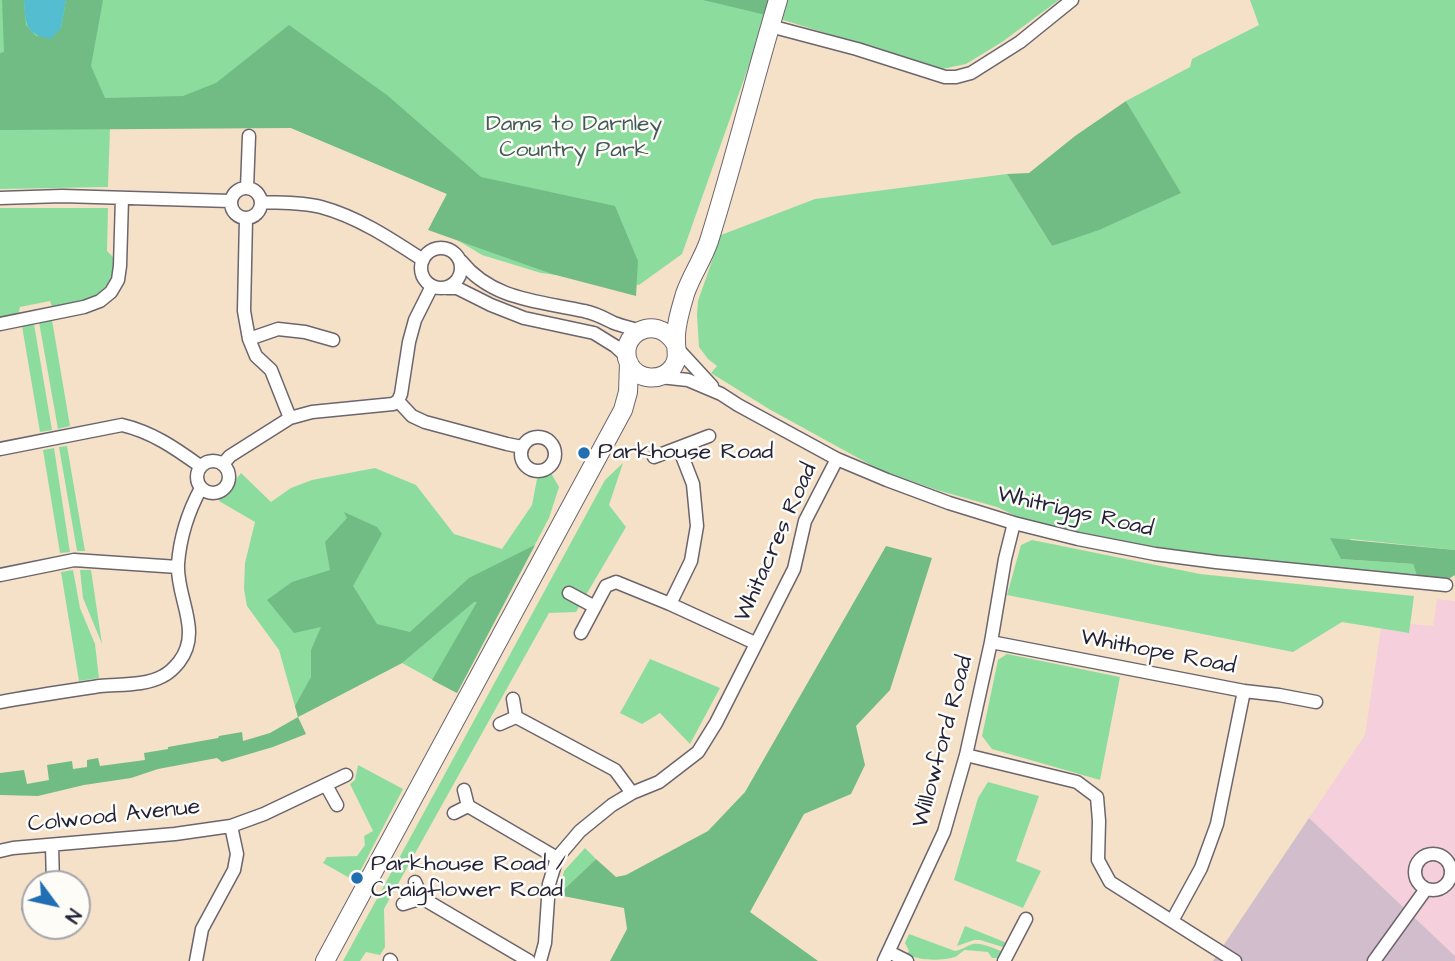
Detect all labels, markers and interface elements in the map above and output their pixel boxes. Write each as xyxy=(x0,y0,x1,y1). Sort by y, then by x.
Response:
park label: Dams to Darnley Country Park xyxy=(486,111,662,165)
place label: Parkhouse Road xyxy=(598,439,773,467)
marker: Parkhouse Road xyxy=(576,445,592,461)
street label: Whitacres Road xyxy=(730,459,824,627)
street label: Whitriggs Road xyxy=(994,482,1156,544)
street label: Whithope Road xyxy=(1078,624,1238,682)
street label: Willowford Road xyxy=(908,653,980,831)
street label: Colwood Avenue xyxy=(27,794,201,840)
place label: Parkhouse Road / Craigflower Road xyxy=(371,851,566,905)
north arrow xyxy=(21,870,91,940)
marker: Parkhouse Road / Craigflower Road xyxy=(349,870,365,886)
text: N xyxy=(58,903,87,928)

